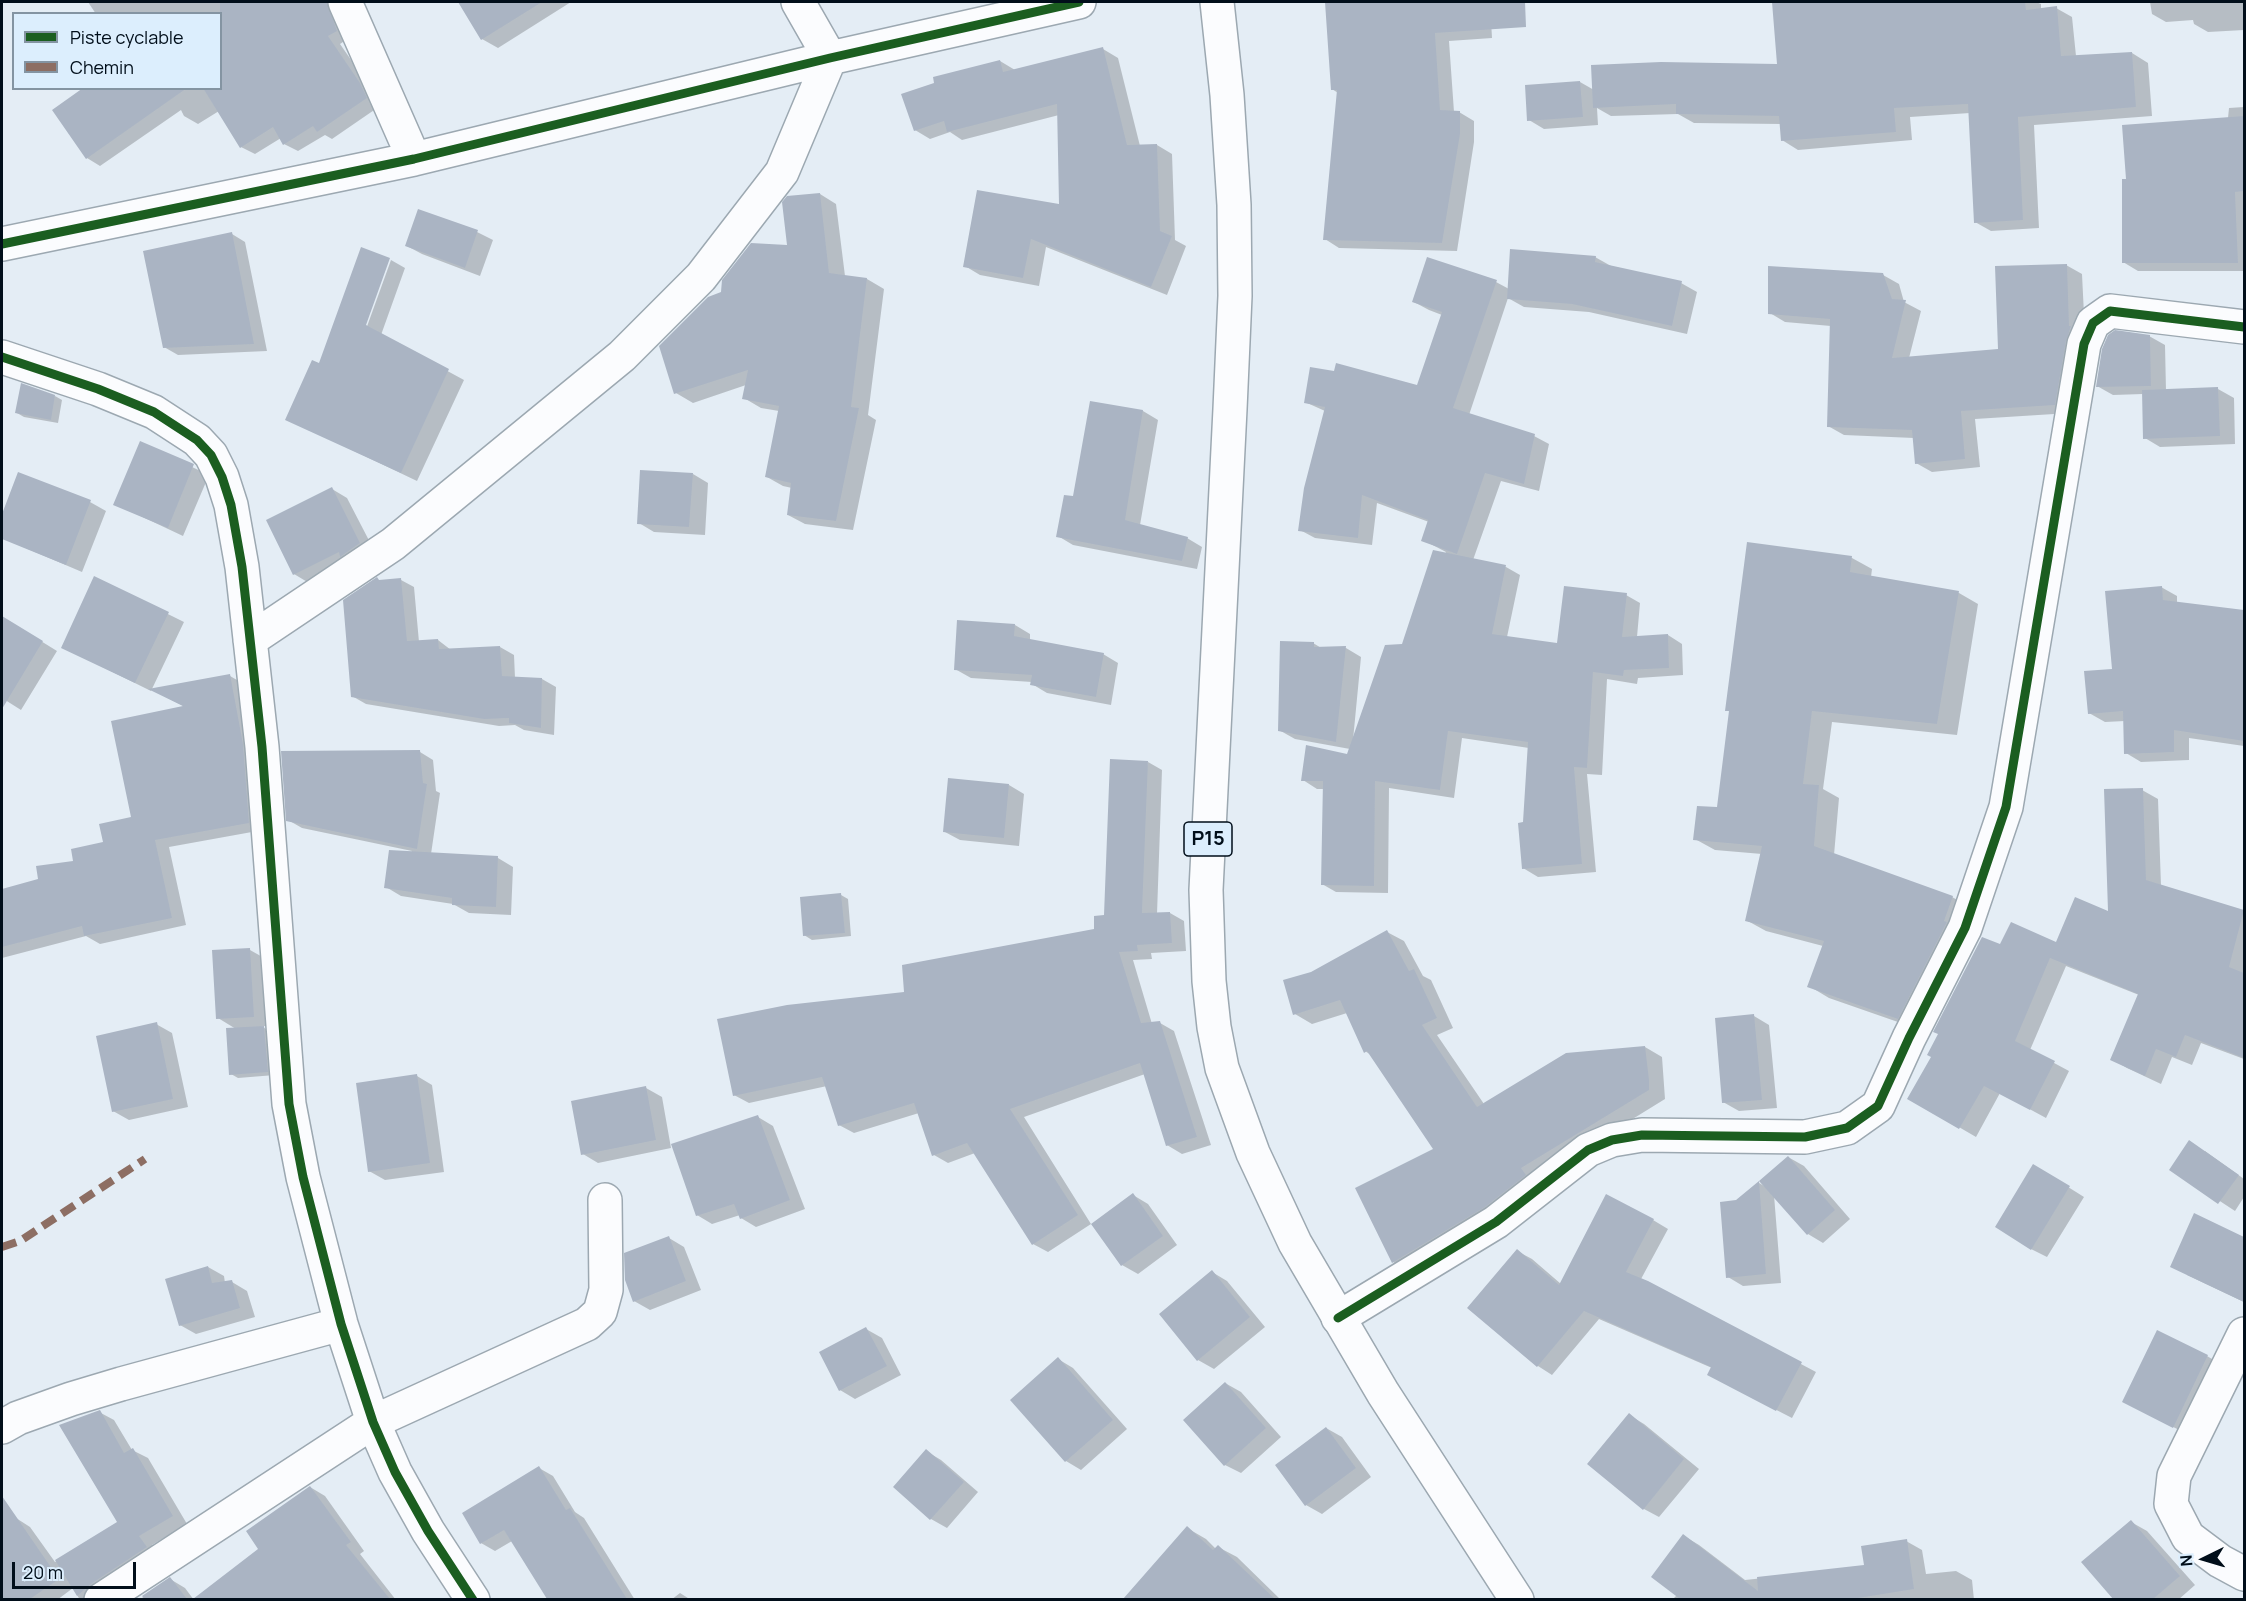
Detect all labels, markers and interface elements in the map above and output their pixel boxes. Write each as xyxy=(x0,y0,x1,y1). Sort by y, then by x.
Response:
legend xyxy=(12,12,222,90)
text: Piste cyclable xyxy=(70,25,184,49)
text: Chemin xyxy=(70,55,134,79)
road number: P15 xyxy=(1184,822,1232,856)
north arrow xyxy=(2174,1529,2234,1589)
scale bar xyxy=(15,1550,140,1588)
text: N xyxy=(2175,1554,2198,1567)
text: 20 m xyxy=(23,1560,63,1584)

